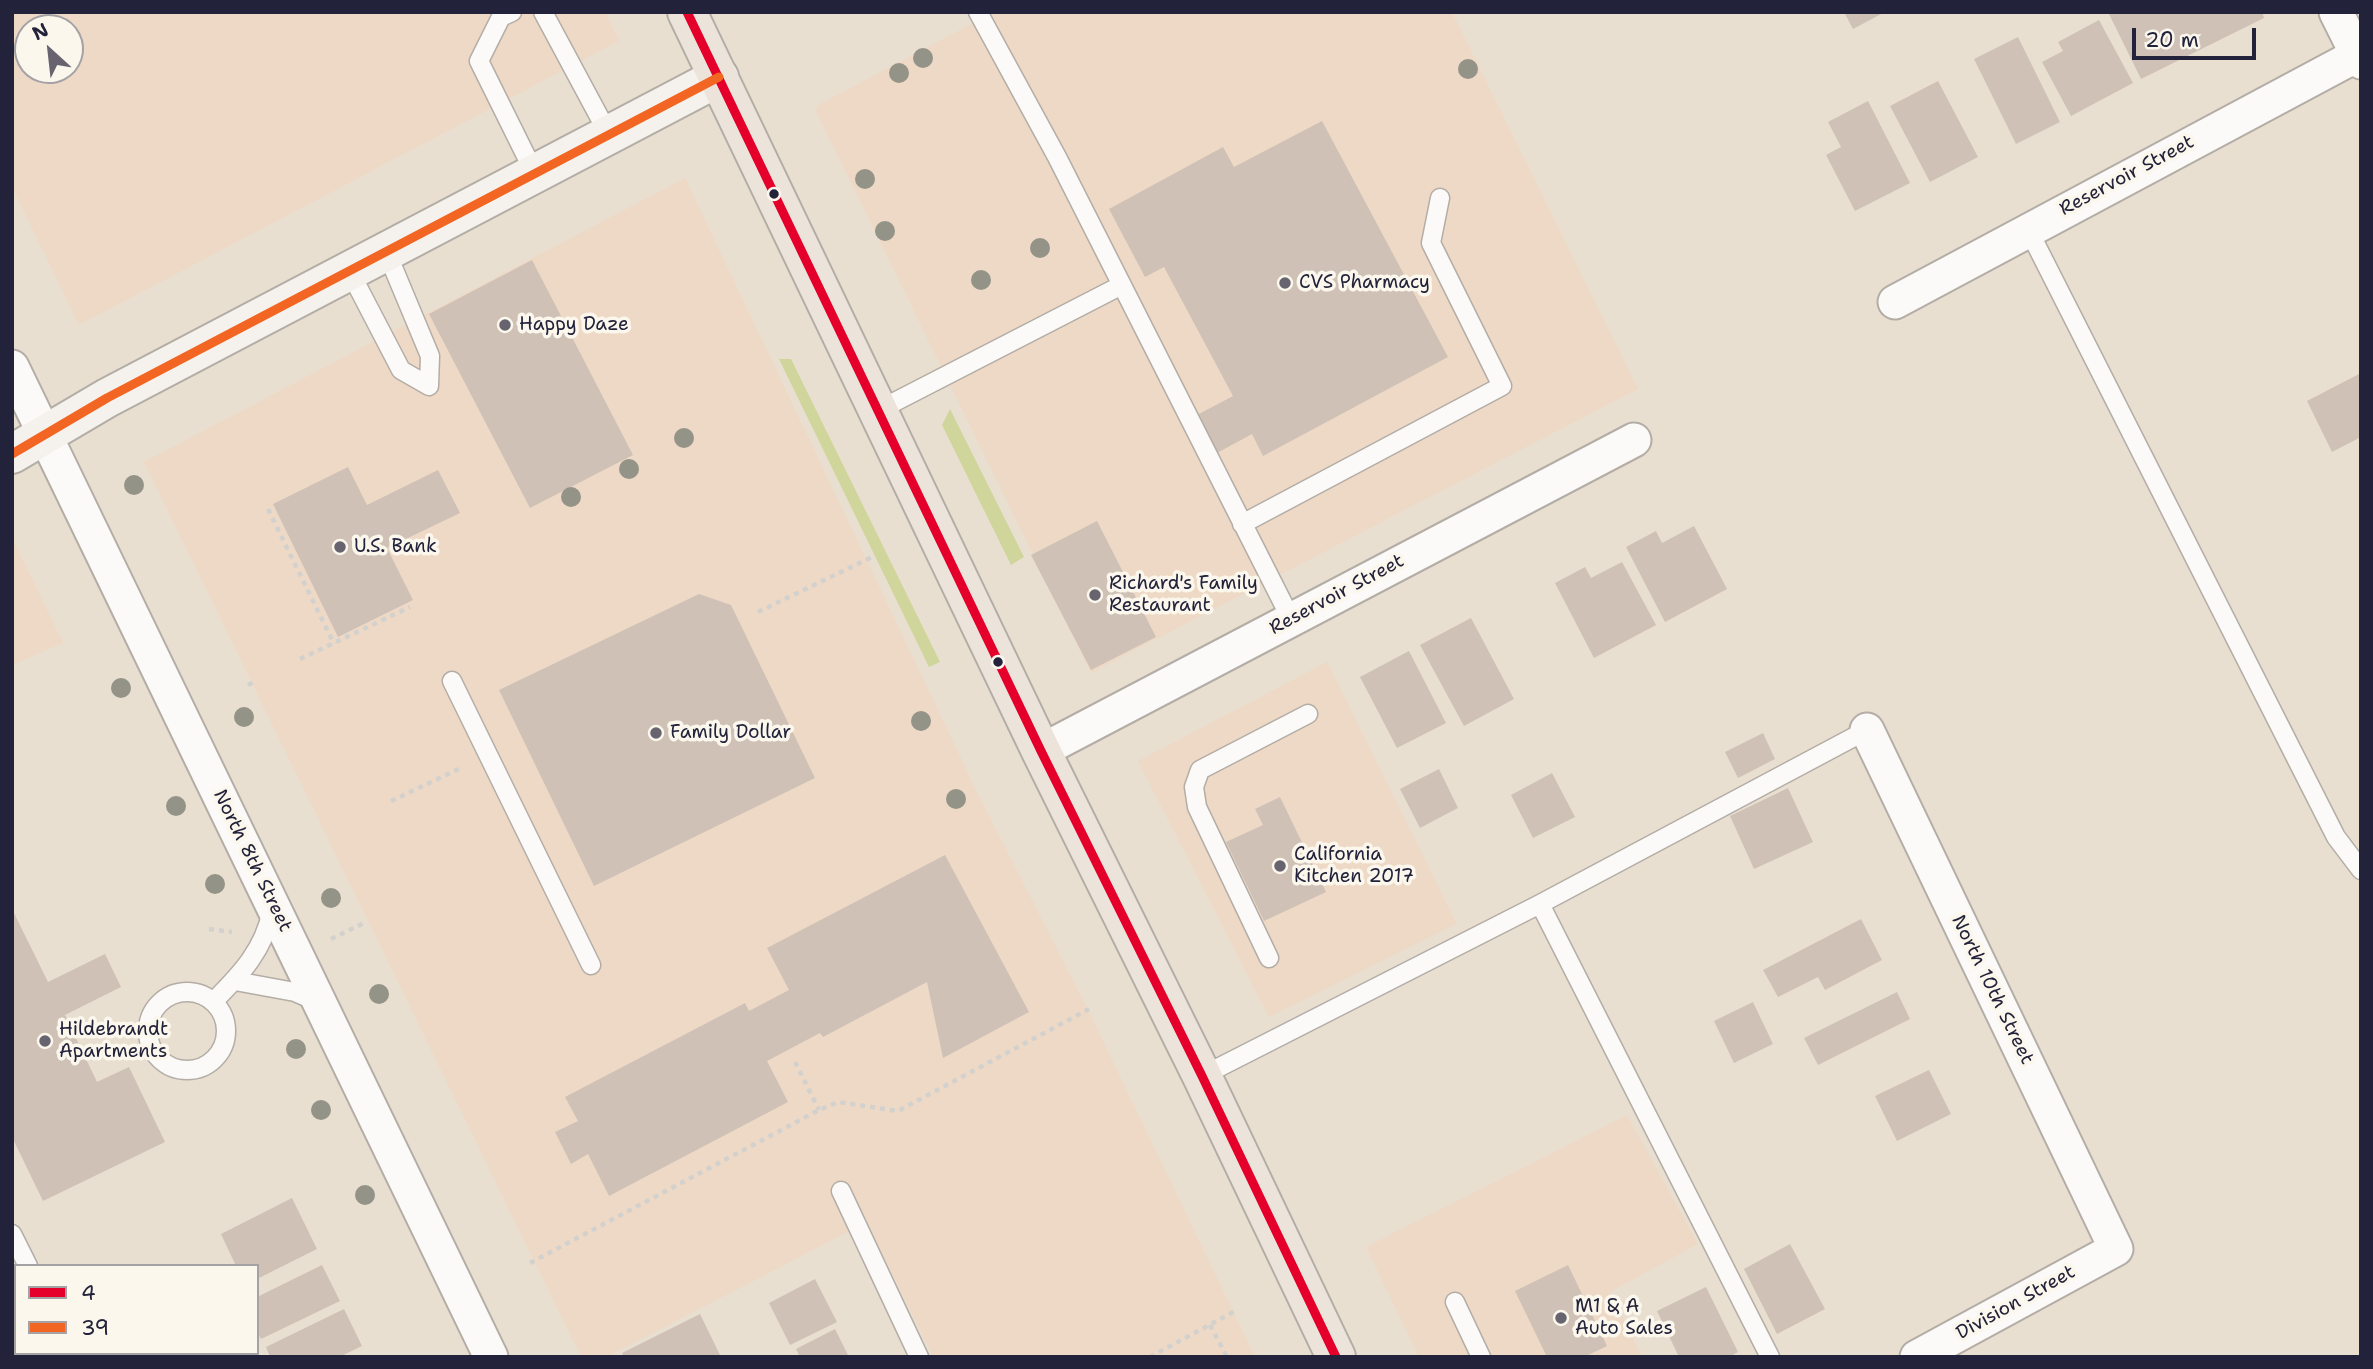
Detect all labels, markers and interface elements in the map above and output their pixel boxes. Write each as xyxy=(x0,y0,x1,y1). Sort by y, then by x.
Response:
north arrow xyxy=(14,14,84,84)
scale bar xyxy=(2135,14,2259,58)
text: N xyxy=(28,17,53,46)
text: 20 m xyxy=(2145,26,2199,54)
street label: Reservoir Street xyxy=(2056,131,2198,221)
unlabelled marker xyxy=(767,187,781,201)
place label: CVS Pharmacy xyxy=(1299,272,1430,294)
marker: CVS Pharmacy xyxy=(1277,275,1293,291)
place label: Happy Daze xyxy=(519,314,629,336)
marker: Happy Daze xyxy=(497,317,513,333)
place label: U.S. Bank xyxy=(354,536,437,558)
marker: U.S. Bank xyxy=(332,539,348,555)
street label: Reservoir Street xyxy=(1266,550,1408,640)
place label: Richard's Family Restaurant xyxy=(1109,573,1258,617)
marker: Richard's Family Restaurant xyxy=(1087,587,1103,603)
unlabelled marker xyxy=(991,655,1005,669)
place label: Family Dollar xyxy=(670,722,791,744)
marker: Family Dollar xyxy=(648,725,664,741)
street label: North 8th Street xyxy=(208,786,296,936)
place label: California Kitchen 2017 xyxy=(1294,844,1414,888)
marker: California Kitchen 2017 xyxy=(1272,858,1288,874)
street label: North 10th Street xyxy=(1946,912,2038,1068)
place label: Hildebrandt Apartments xyxy=(59,1019,168,1063)
marker: Hildebrandt Apartments xyxy=(37,1033,53,1049)
street label: Division Street xyxy=(1953,1261,2079,1345)
legend xyxy=(14,1264,259,1355)
text: 4 xyxy=(81,1279,96,1307)
place label: M1 & A Auto Sales xyxy=(1575,1296,1673,1340)
marker: M1 & A Auto Sales xyxy=(1553,1310,1569,1326)
text: 39 xyxy=(81,1314,109,1342)

